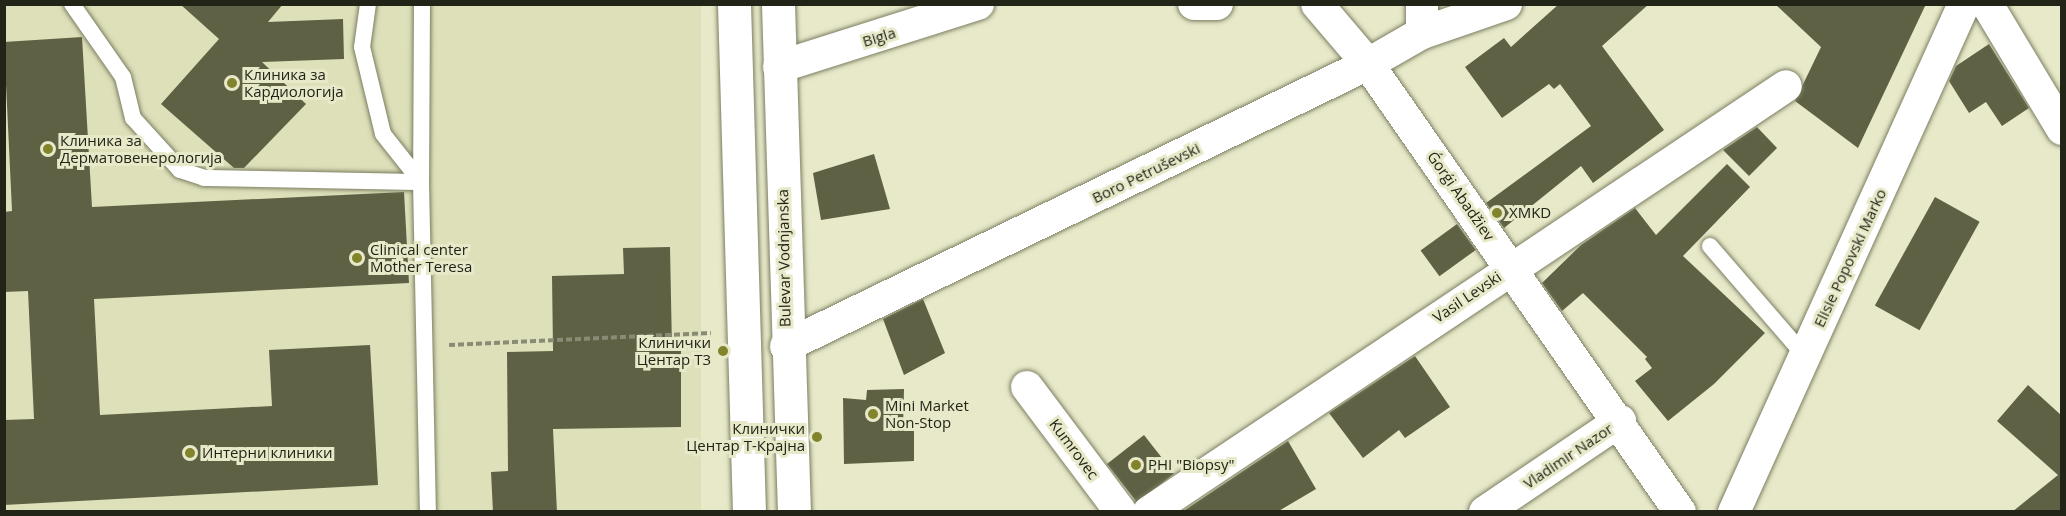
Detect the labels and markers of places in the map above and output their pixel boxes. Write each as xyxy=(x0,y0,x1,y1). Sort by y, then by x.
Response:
place label: Клиника за Кардиологија xyxy=(244,65,344,100)
marker: Клиника за Кардиологија xyxy=(225,76,239,90)
place label: Клиника за Дерматовенерологија xyxy=(60,131,222,166)
marker: Клиника за Дерматовенерологија xyxy=(41,142,55,156)
place label: XMKD xyxy=(1509,204,1551,222)
marker: XMKD xyxy=(1490,206,1504,220)
place label: Clinical center Mother Teresa xyxy=(370,240,472,275)
marker: Clinical center Mother Teresa xyxy=(348,249,366,267)
place label: Клинички Центар Т3 xyxy=(637,333,711,368)
marker: Клинички Центар Т3 xyxy=(716,344,730,358)
place label: Mini Market Non-Stop xyxy=(885,396,969,431)
marker: Mini Market Non-Stop xyxy=(866,407,880,421)
place label: Клинички Центар Т-Крајна xyxy=(686,419,805,454)
marker: Клинички Центар Т-Крајна xyxy=(810,430,824,444)
place label: Интерни клиники xyxy=(202,444,333,462)
marker: Интерни клиники xyxy=(183,446,197,460)
place label: PHI "Biopsy" xyxy=(1148,456,1234,474)
marker: PHI "Biopsy" xyxy=(1129,458,1143,472)

